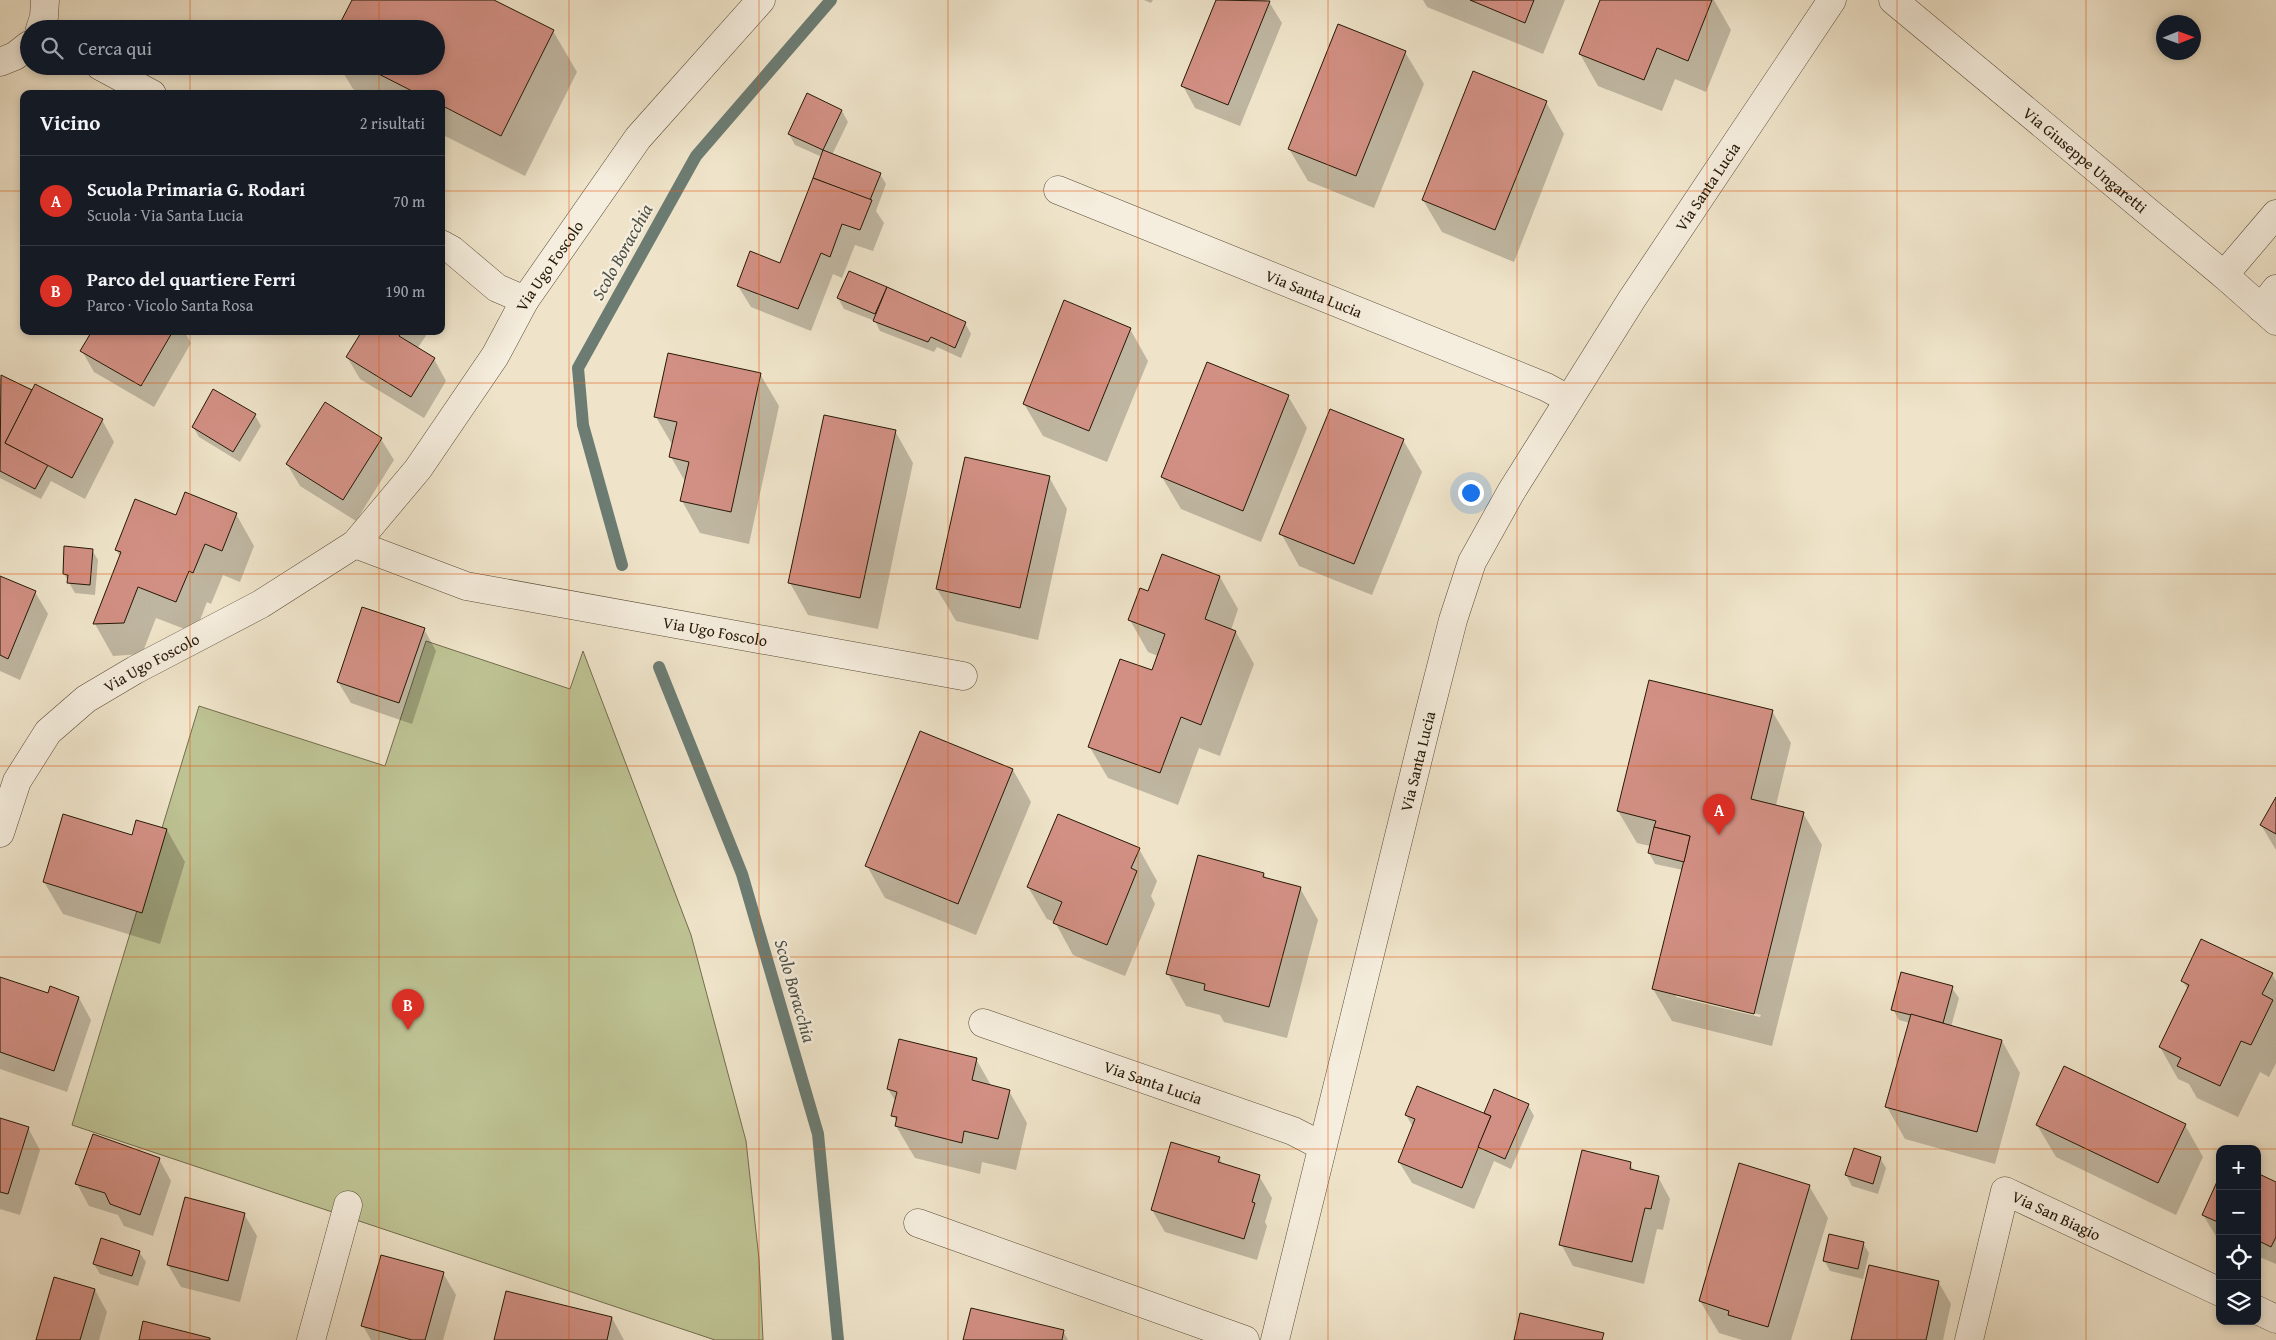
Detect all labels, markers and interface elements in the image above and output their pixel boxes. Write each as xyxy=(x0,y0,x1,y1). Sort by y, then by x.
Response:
north arrow xyxy=(2156,15,2201,60)
search box xyxy=(20,20,445,75)
icon: search xyxy=(38,34,66,62)
text: Cerca qui xyxy=(78,34,152,62)
street label: Via Giuseppe Ungaretti xyxy=(2018,101,2153,219)
text: Vicino xyxy=(40,107,100,138)
text: 2 risultati xyxy=(360,111,425,135)
street label: Via Santa Lucia xyxy=(1669,137,1746,236)
text: Scuola Primaria G. Rodari xyxy=(87,175,305,203)
text: A xyxy=(51,189,61,213)
text: 70 m xyxy=(393,189,425,213)
water label: Scolo Boracchia xyxy=(584,198,659,305)
text: Scuola · Via Santa Lucia xyxy=(87,203,243,227)
street label: Via Ugo Foscolo xyxy=(509,215,589,315)
street label: Via Santa Lucia xyxy=(1262,263,1366,324)
text: Parco del quartiere Ferri xyxy=(87,265,296,293)
text: B xyxy=(51,279,61,303)
text: 190 m xyxy=(385,279,425,303)
text: Parco · Vicolo Santa Rosa xyxy=(87,293,253,317)
your location xyxy=(1458,480,1484,506)
street label: Via Ugo Foscolo xyxy=(661,610,770,652)
street label: Via Ugo Foscolo xyxy=(99,626,203,698)
street label: Via Santa Lucia xyxy=(1393,708,1441,814)
pin: A xyxy=(1703,794,1735,835)
water label: Scolo Boracchia xyxy=(768,936,823,1046)
pin: B xyxy=(392,989,424,1030)
street label: Via Santa Lucia xyxy=(1100,1054,1206,1111)
map controls xyxy=(2216,1145,2261,1325)
button: + xyxy=(2216,1145,2261,1190)
street label: Via San Biagio xyxy=(2008,1184,2105,1246)
button: − xyxy=(2216,1190,2261,1235)
button: locate xyxy=(2216,1235,2261,1280)
button: layers xyxy=(2216,1280,2261,1325)

